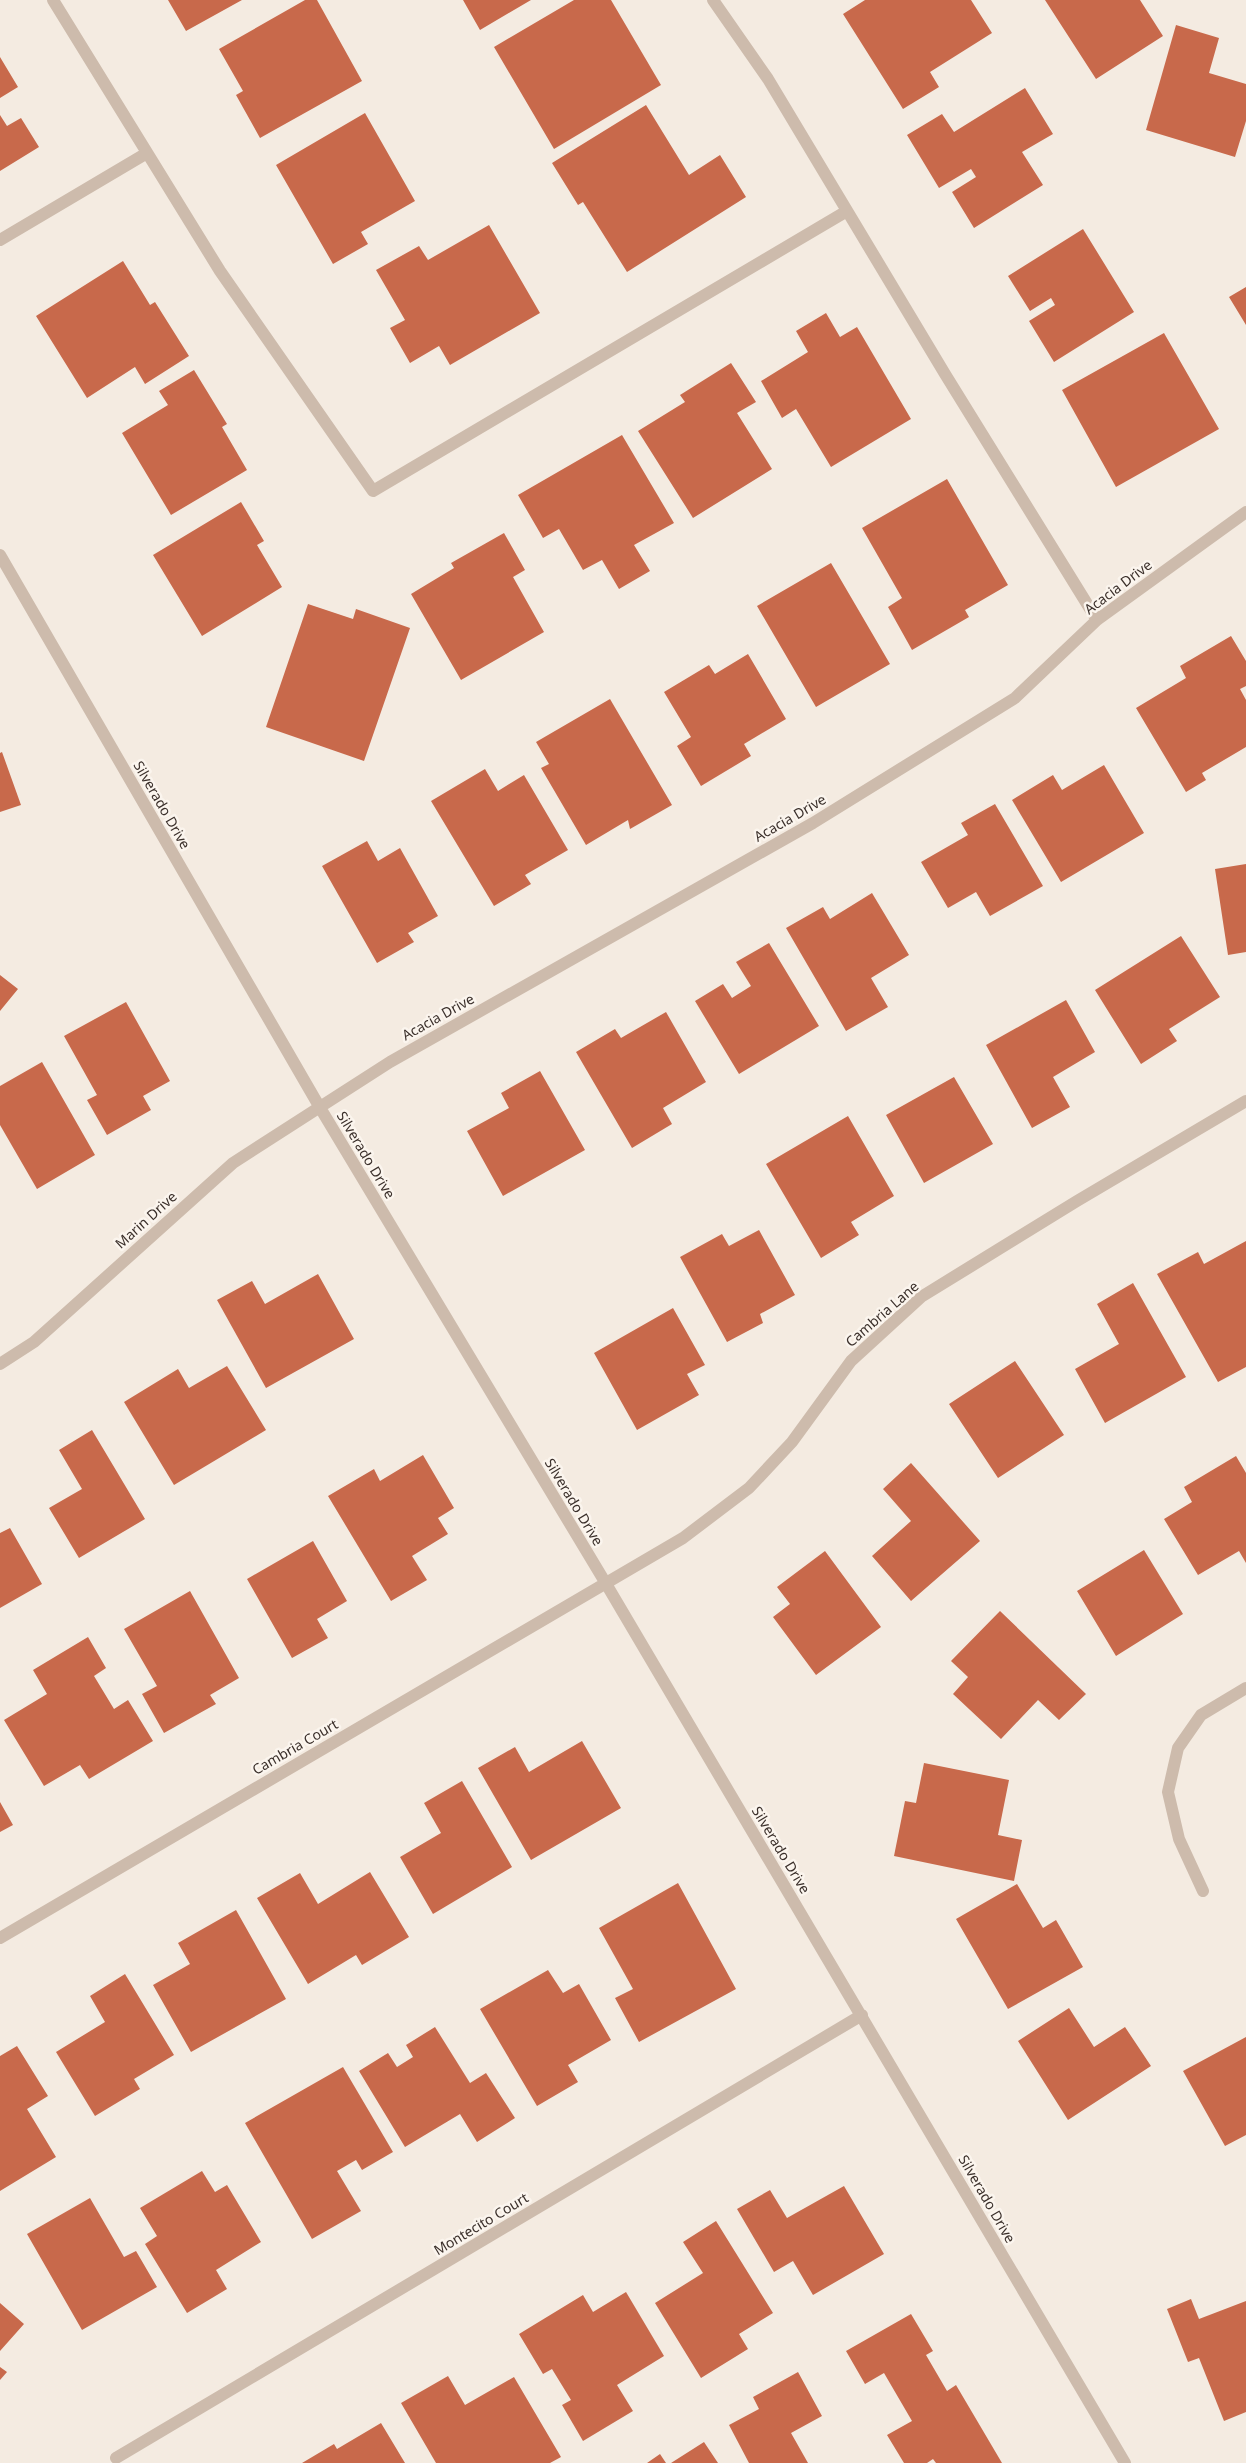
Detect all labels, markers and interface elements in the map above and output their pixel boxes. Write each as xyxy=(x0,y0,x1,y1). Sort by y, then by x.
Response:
street label: Acacia Drive xyxy=(1080,555,1155,618)
street label: Silverado Drive xyxy=(130,757,195,852)
street label: Acacia Drive xyxy=(750,789,829,846)
street label: Acacia Drive xyxy=(398,989,477,1044)
street label: Silverado Drive xyxy=(333,1108,400,1202)
street label: Marin Drive xyxy=(111,1187,181,1252)
street label: Cambria Lane xyxy=(841,1277,922,1351)
street label: Silverado Drive xyxy=(541,1455,608,1549)
street label: Cambria Court xyxy=(248,1714,341,1779)
street label: Silverado Drive xyxy=(748,1803,815,1897)
street label: Silverado Drive xyxy=(955,2151,1020,2246)
street label: Montecito Court xyxy=(430,2188,532,2259)

